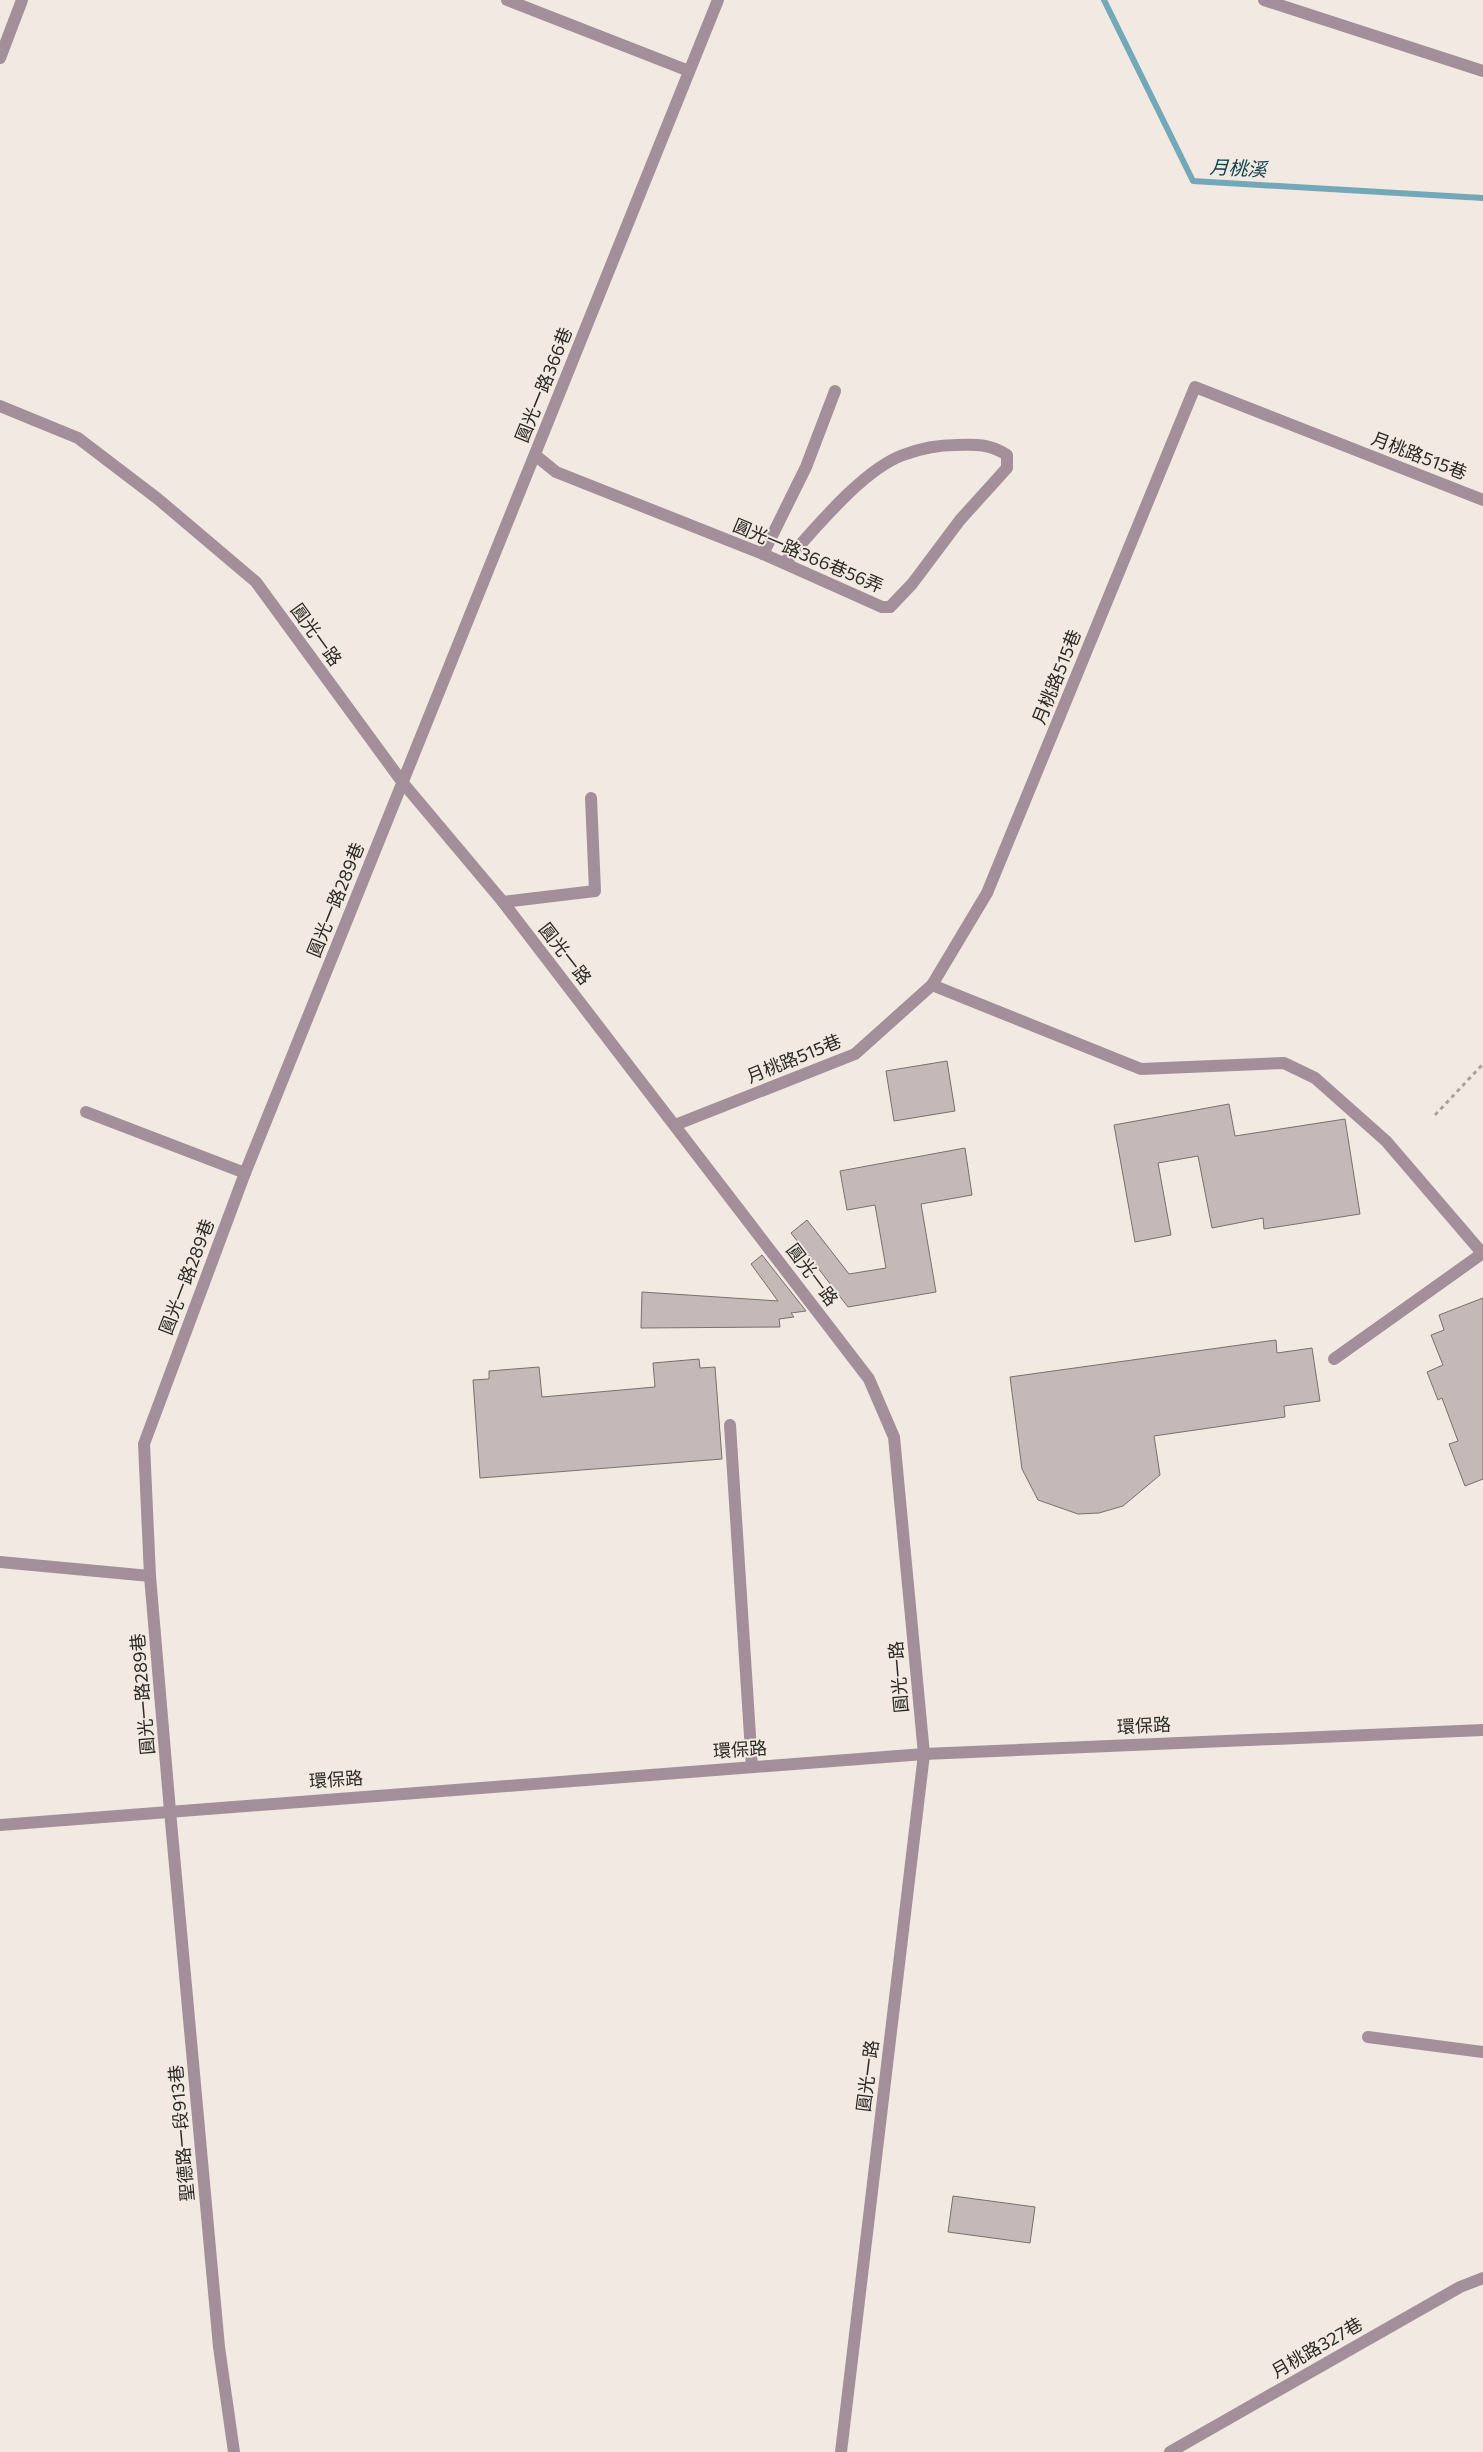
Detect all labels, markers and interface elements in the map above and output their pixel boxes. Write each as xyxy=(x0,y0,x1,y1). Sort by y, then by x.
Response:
water label: 月桃溪 xyxy=(1209,155,1270,181)
street label: 圓光一路366巷 xyxy=(510,324,576,445)
street label: 月桃路515巷 xyxy=(1369,427,1470,483)
street label: 圓光一路366巷56弄 xyxy=(730,513,887,597)
street label: 圓光一路 xyxy=(287,599,347,670)
street label: 月桃路515巷 xyxy=(1027,626,1085,727)
street label: 圓光一路289巷 xyxy=(302,839,368,960)
street label: 圓光一路 xyxy=(535,918,597,989)
street label: 月桃路515巷 xyxy=(743,1029,844,1087)
street label: 圓光一路289巷 xyxy=(154,1216,218,1337)
street label: 圓光一路 xyxy=(782,1239,843,1310)
street label: 圓光一路289巷 xyxy=(126,1632,158,1756)
street label: 圓光一路 xyxy=(884,1640,912,1714)
street label: 環保路 xyxy=(1116,1713,1171,1737)
street label: 環保路 xyxy=(712,1736,768,1762)
street label: 環保路 xyxy=(308,1766,364,1792)
street label: 圓光一路 xyxy=(852,2039,882,2113)
street label: 聖德路一段913巷 xyxy=(164,2064,198,2202)
street label: 月桃路327巷 xyxy=(1267,2312,1366,2382)

